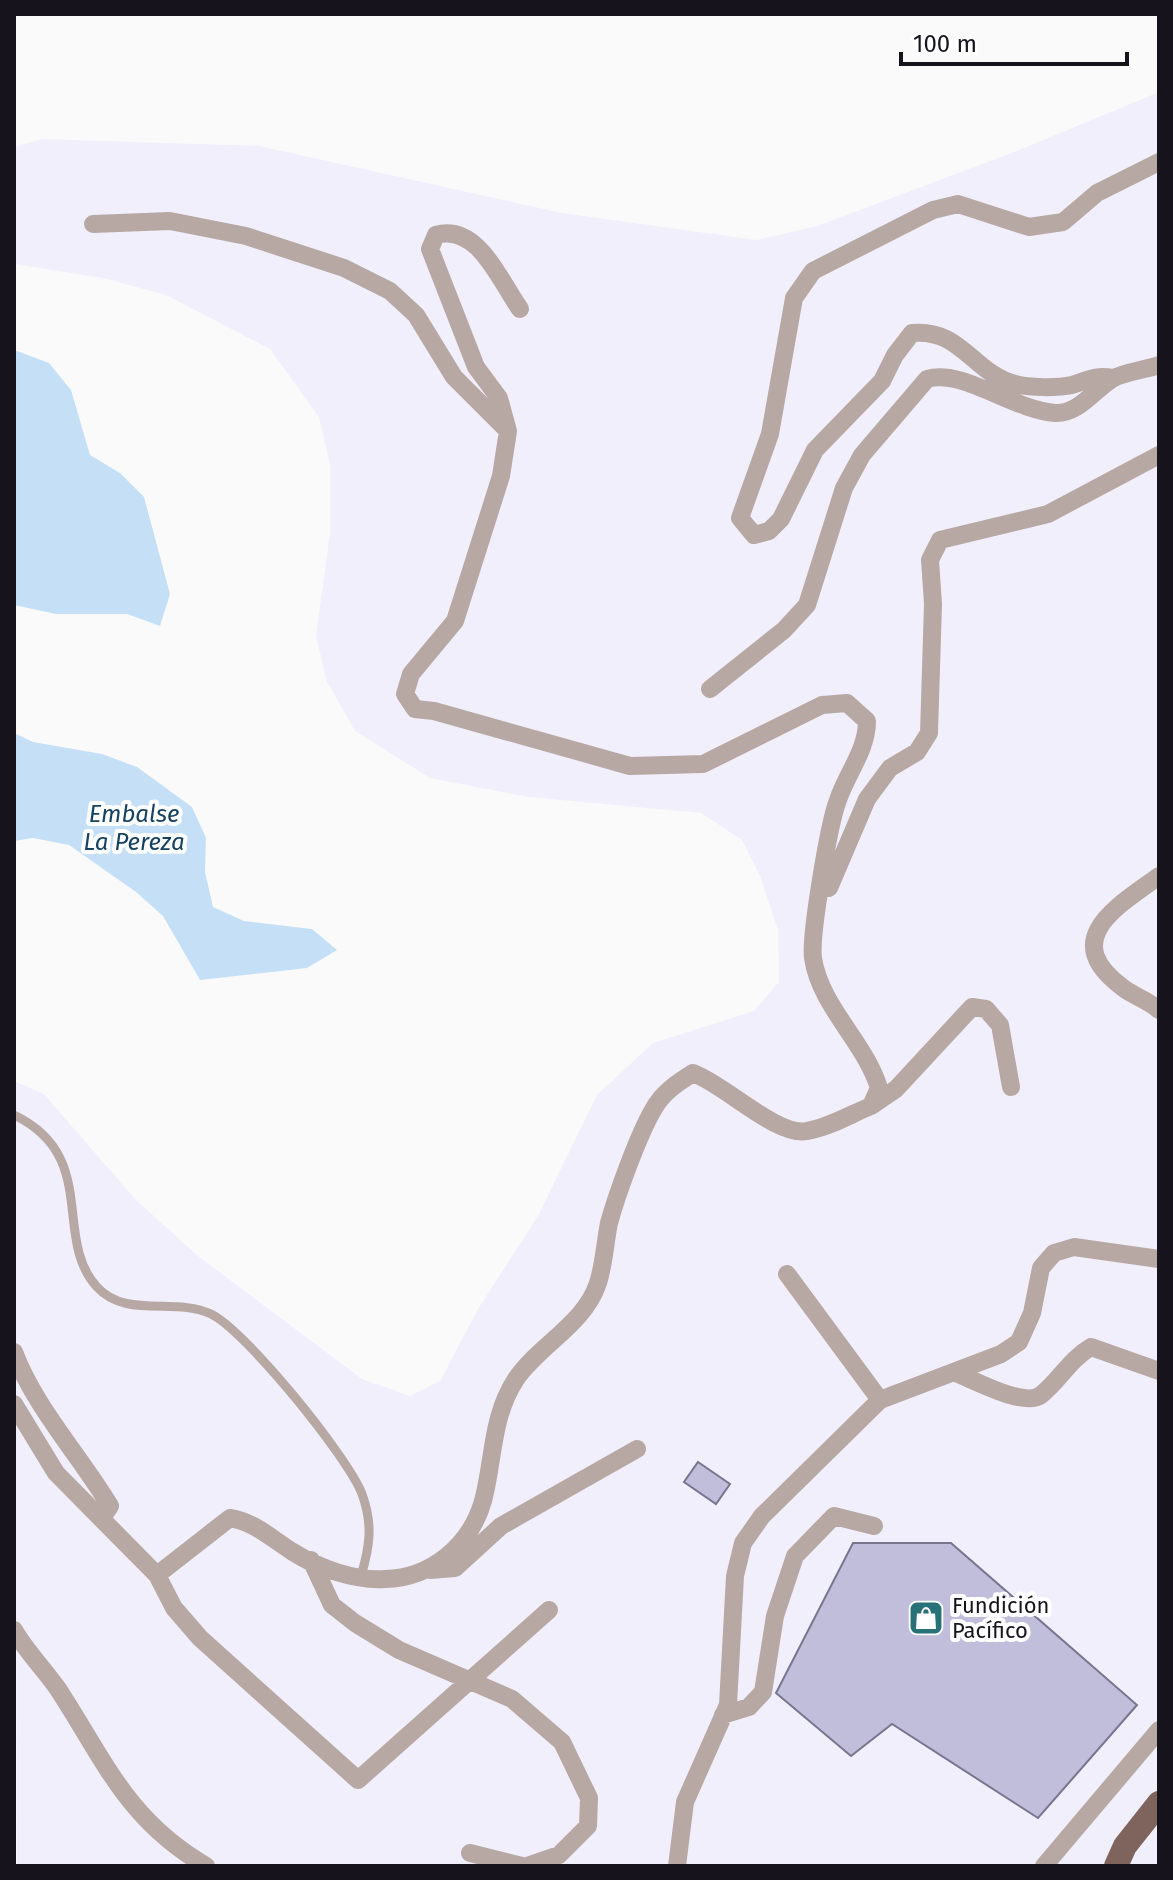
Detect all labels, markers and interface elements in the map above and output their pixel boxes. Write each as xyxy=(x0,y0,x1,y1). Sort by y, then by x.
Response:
scale bar xyxy=(901,16,1127,66)
text: 100 m xyxy=(913,30,977,58)
water label: Embalse La Pereza xyxy=(83,800,185,856)
place label: Fundición Pacífico xyxy=(952,1592,1050,1644)
shop icon: Fundición Pacífico xyxy=(907,1599,945,1637)

